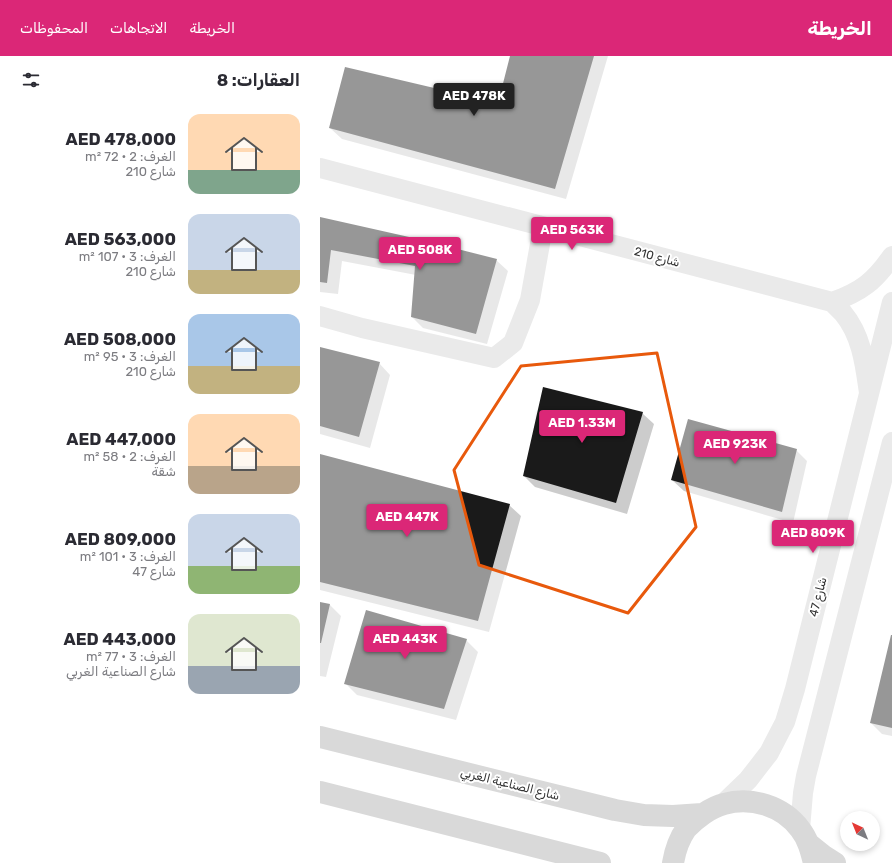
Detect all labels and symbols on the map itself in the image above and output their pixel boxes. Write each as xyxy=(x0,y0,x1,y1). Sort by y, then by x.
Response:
pin: AED 478K xyxy=(433,83,515,117)
pin: AED 563K xyxy=(531,217,613,251)
pin: AED 508K xyxy=(379,237,461,271)
street label: شارع 210 xyxy=(632,244,681,272)
pin: AED 1.33M xyxy=(536,410,628,444)
pin: AED 923K xyxy=(694,431,776,465)
pin: AED 447K xyxy=(366,504,448,538)
pin: AED 809K xyxy=(772,520,854,554)
street label: شارع 47 xyxy=(806,576,832,619)
pin: AED 443K xyxy=(364,626,446,660)
street label: شارع الصناعية الغربي xyxy=(459,765,561,805)
north arrow xyxy=(840,811,880,851)

